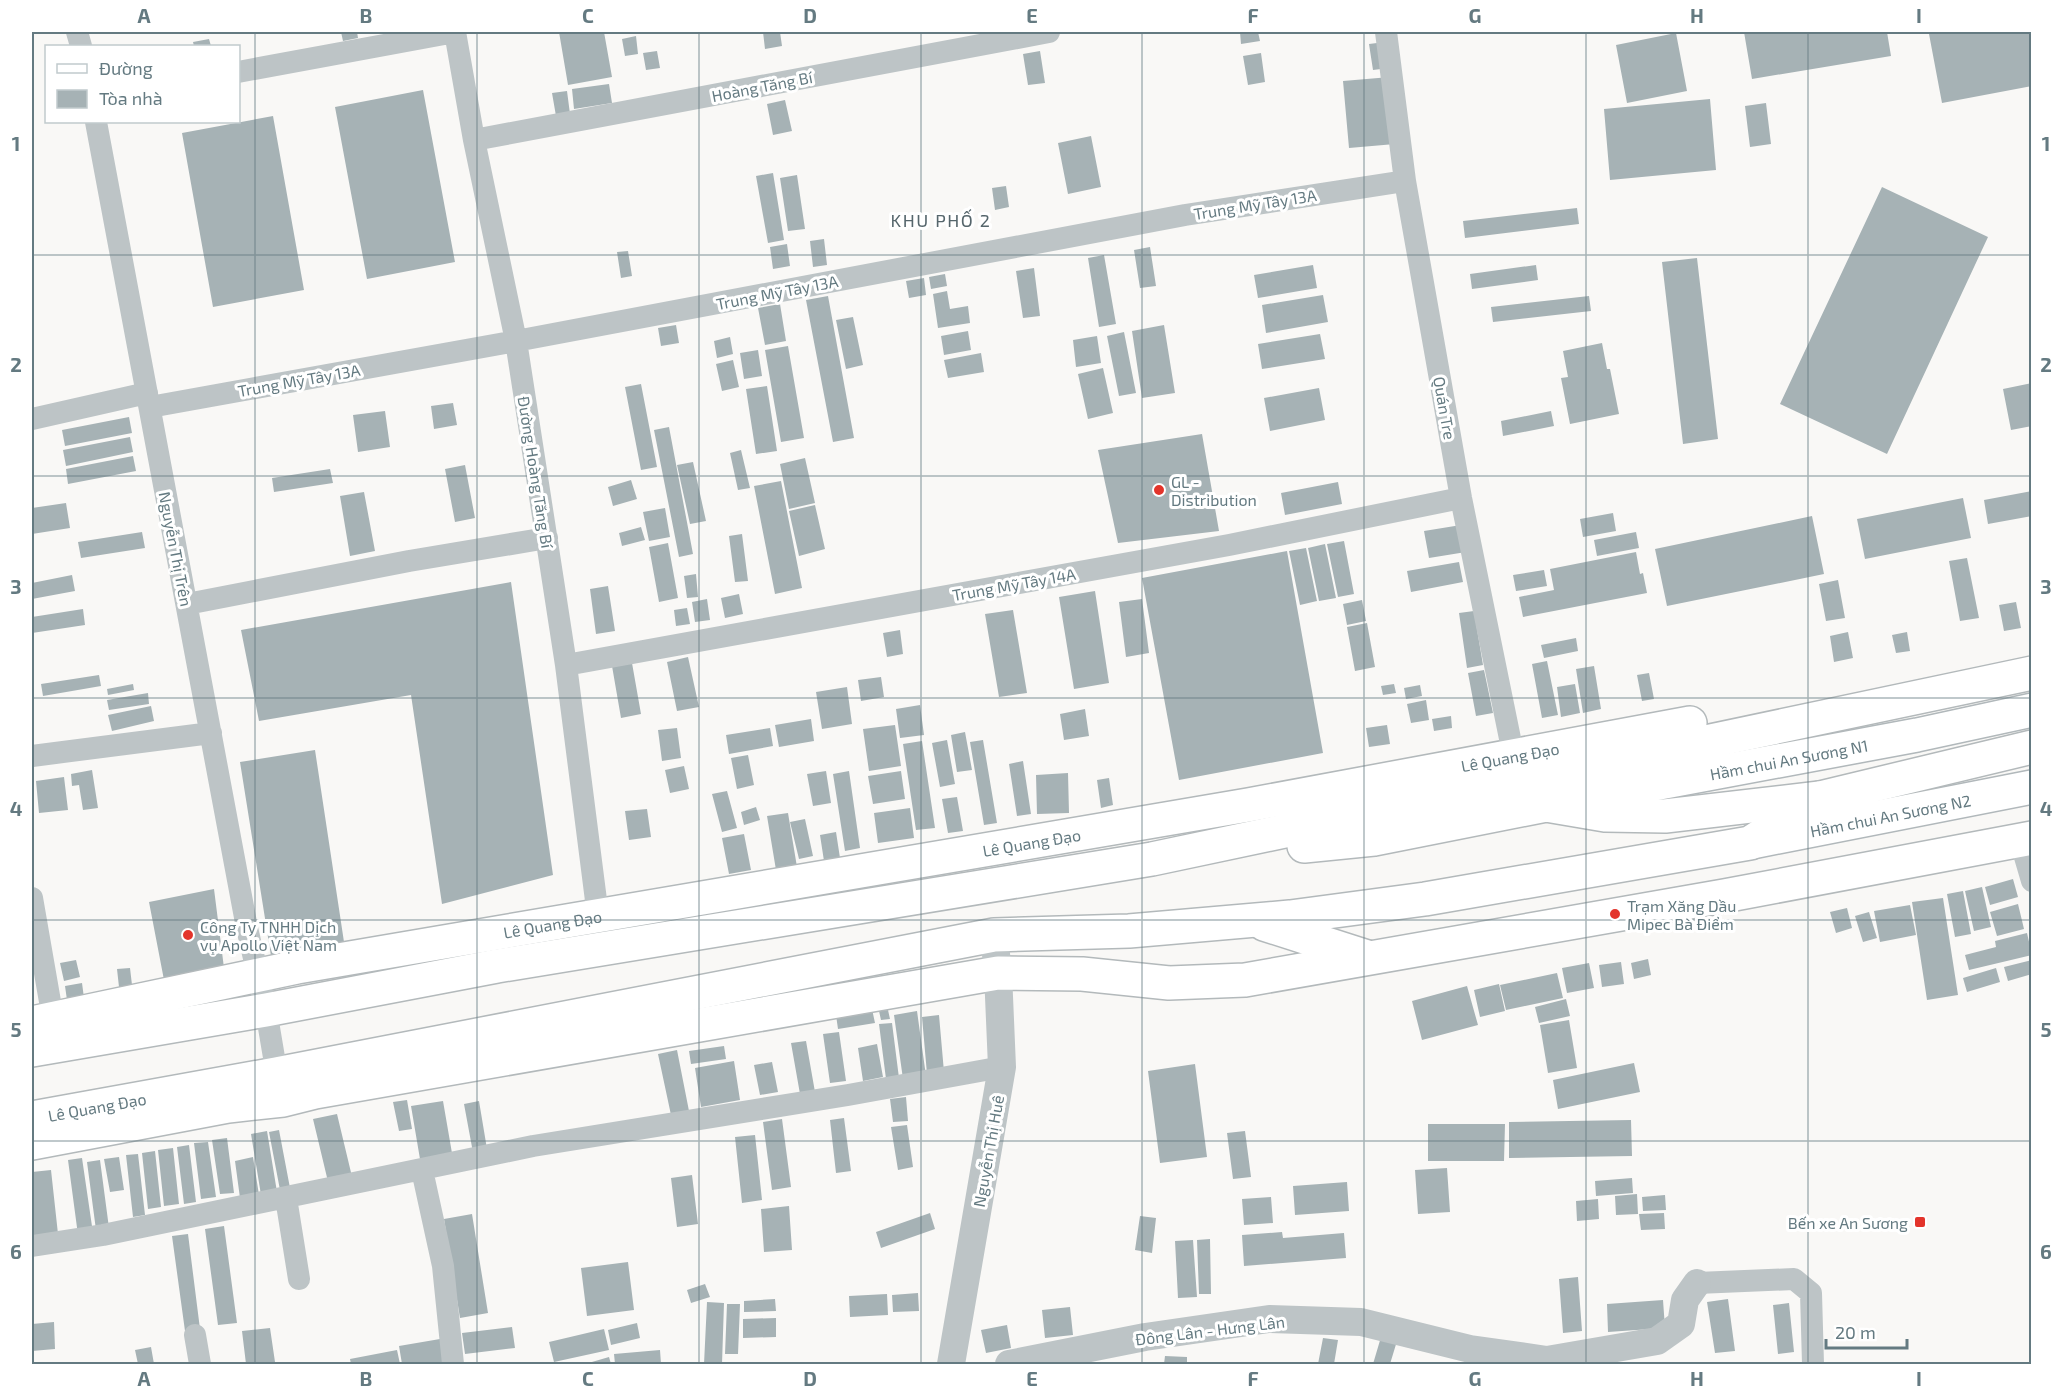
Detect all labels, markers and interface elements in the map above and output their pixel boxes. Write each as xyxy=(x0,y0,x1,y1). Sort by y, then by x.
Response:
text: A xyxy=(137,3,151,27)
text: B xyxy=(360,3,372,27)
text: C xyxy=(582,3,594,27)
text: D xyxy=(803,3,817,27)
text: E xyxy=(1026,3,1038,27)
text: F xyxy=(1247,3,1259,27)
text: G xyxy=(1469,3,1481,27)
text: H xyxy=(1690,3,1704,27)
text: I xyxy=(1916,3,1922,27)
legend xyxy=(45,45,240,123)
text: Đường xyxy=(99,57,153,79)
street label: Hoàng Tăng Bí xyxy=(710,67,815,105)
text: Tòa nhà xyxy=(99,87,163,109)
text: 1 xyxy=(12,131,20,155)
text: 1 xyxy=(2042,131,2050,155)
street label: Trung Mỹ Tây 13A xyxy=(1192,185,1318,223)
district label: KHU PHỐ 2 xyxy=(891,209,991,231)
street label: Trung Mỹ Tây 13A xyxy=(714,271,840,313)
text: 2 xyxy=(10,352,22,376)
text: 2 xyxy=(2040,352,2052,376)
street label: Trung Mỹ Tây 13A xyxy=(236,360,362,400)
street label: Quán Tre xyxy=(1429,375,1460,441)
street label: Đường Hoàng Tăng Bí xyxy=(515,395,558,550)
place label: GL - Distribution xyxy=(1171,472,1257,509)
marker: GL - Distribution xyxy=(1152,483,1166,497)
street label: Nguyễn Thị Trên xyxy=(156,490,196,608)
street label: Trung Mỹ Tây 14A xyxy=(951,564,1077,604)
text: 3 xyxy=(10,574,22,598)
text: 3 xyxy=(2040,574,2052,598)
street label: Hầm chui An Sương N1 xyxy=(1708,735,1870,783)
street label: Lê Quang Đạo xyxy=(1459,738,1561,775)
street label: Hầm chui An Sương N2 xyxy=(1808,790,1972,840)
text: 4 xyxy=(10,796,23,820)
text: 4 xyxy=(2040,796,2053,820)
street label: Lê Quang Đạo xyxy=(981,824,1082,860)
place label: Trạm Xăng Dầu Mipec Bà Điểm xyxy=(1627,896,1736,933)
street label: Lê Quang Đạo xyxy=(502,906,603,941)
marker: Trạm Xăng Dầu Mipec Bà Điểm xyxy=(1608,907,1622,921)
place label: Công Ty TNHH Dịch vụ Apollo Việt Nam xyxy=(200,917,337,954)
marker: Công Ty TNHH Dịch vụ Apollo Việt Nam xyxy=(181,928,195,942)
text: 5 xyxy=(10,1017,22,1041)
text: 5 xyxy=(2040,1017,2052,1041)
street label: Lê Quang Đạo xyxy=(46,1088,148,1124)
street label: Nguyễn Thị Huê xyxy=(969,1094,1007,1208)
place label: Bến xe An Sương xyxy=(1788,1213,1908,1232)
marker: Bến xe An Sương xyxy=(1913,1215,1927,1229)
text: 6 xyxy=(10,1239,22,1263)
text: 6 xyxy=(2040,1239,2052,1263)
street label: Đông Lân - Hưng Lân xyxy=(1134,1311,1286,1349)
scale bar xyxy=(1826,1312,1907,1350)
text: 20 m xyxy=(1835,1321,1876,1343)
text: A xyxy=(137,1366,151,1390)
text: B xyxy=(360,1366,372,1390)
text: C xyxy=(582,1366,594,1390)
text: D xyxy=(803,1366,817,1390)
text: E xyxy=(1026,1366,1038,1390)
text: F xyxy=(1247,1366,1259,1390)
text: G xyxy=(1469,1366,1481,1390)
text: H xyxy=(1690,1366,1704,1390)
text: I xyxy=(1916,1366,1922,1390)

